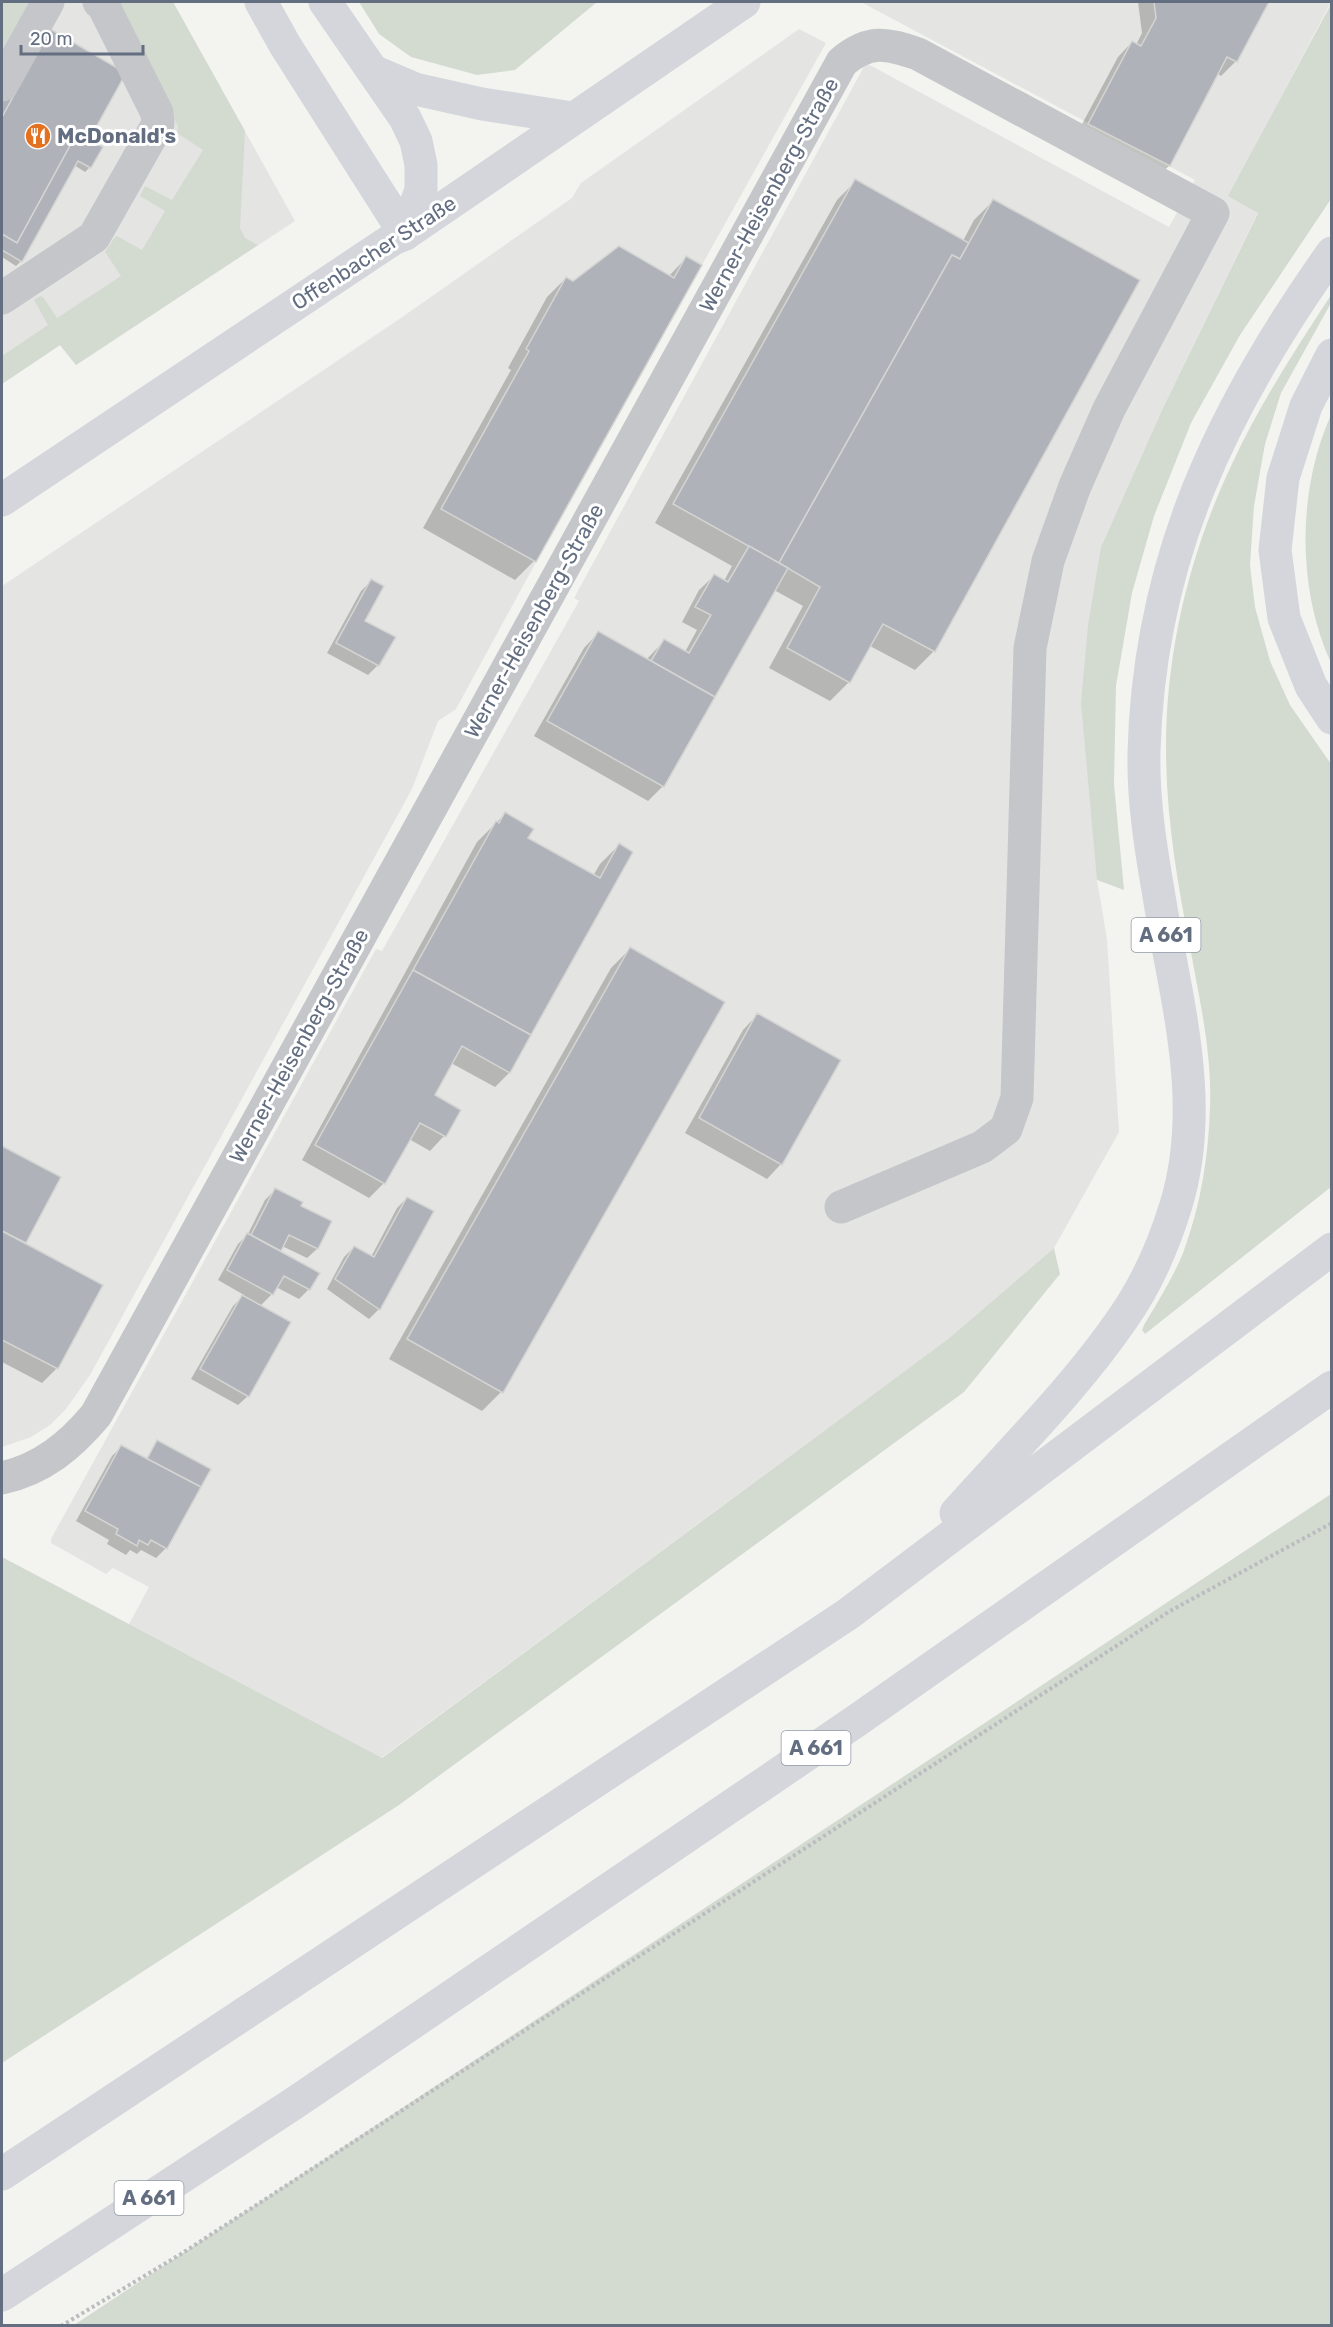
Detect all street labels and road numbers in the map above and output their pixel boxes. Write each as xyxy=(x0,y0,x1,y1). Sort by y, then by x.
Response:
street label: Werner-Heisenberg-Straße xyxy=(694,73,843,316)
street label: Offenbacher Straße xyxy=(287,190,461,315)
street label: Werner-Heisenberg-Straße xyxy=(459,499,608,742)
road number: A 661 xyxy=(1132,918,1200,952)
street label: Werner-Heisenberg-Straße xyxy=(224,924,373,1167)
road number: A 661 xyxy=(782,1731,850,1765)
road number: A 661 xyxy=(114,2181,184,2215)

